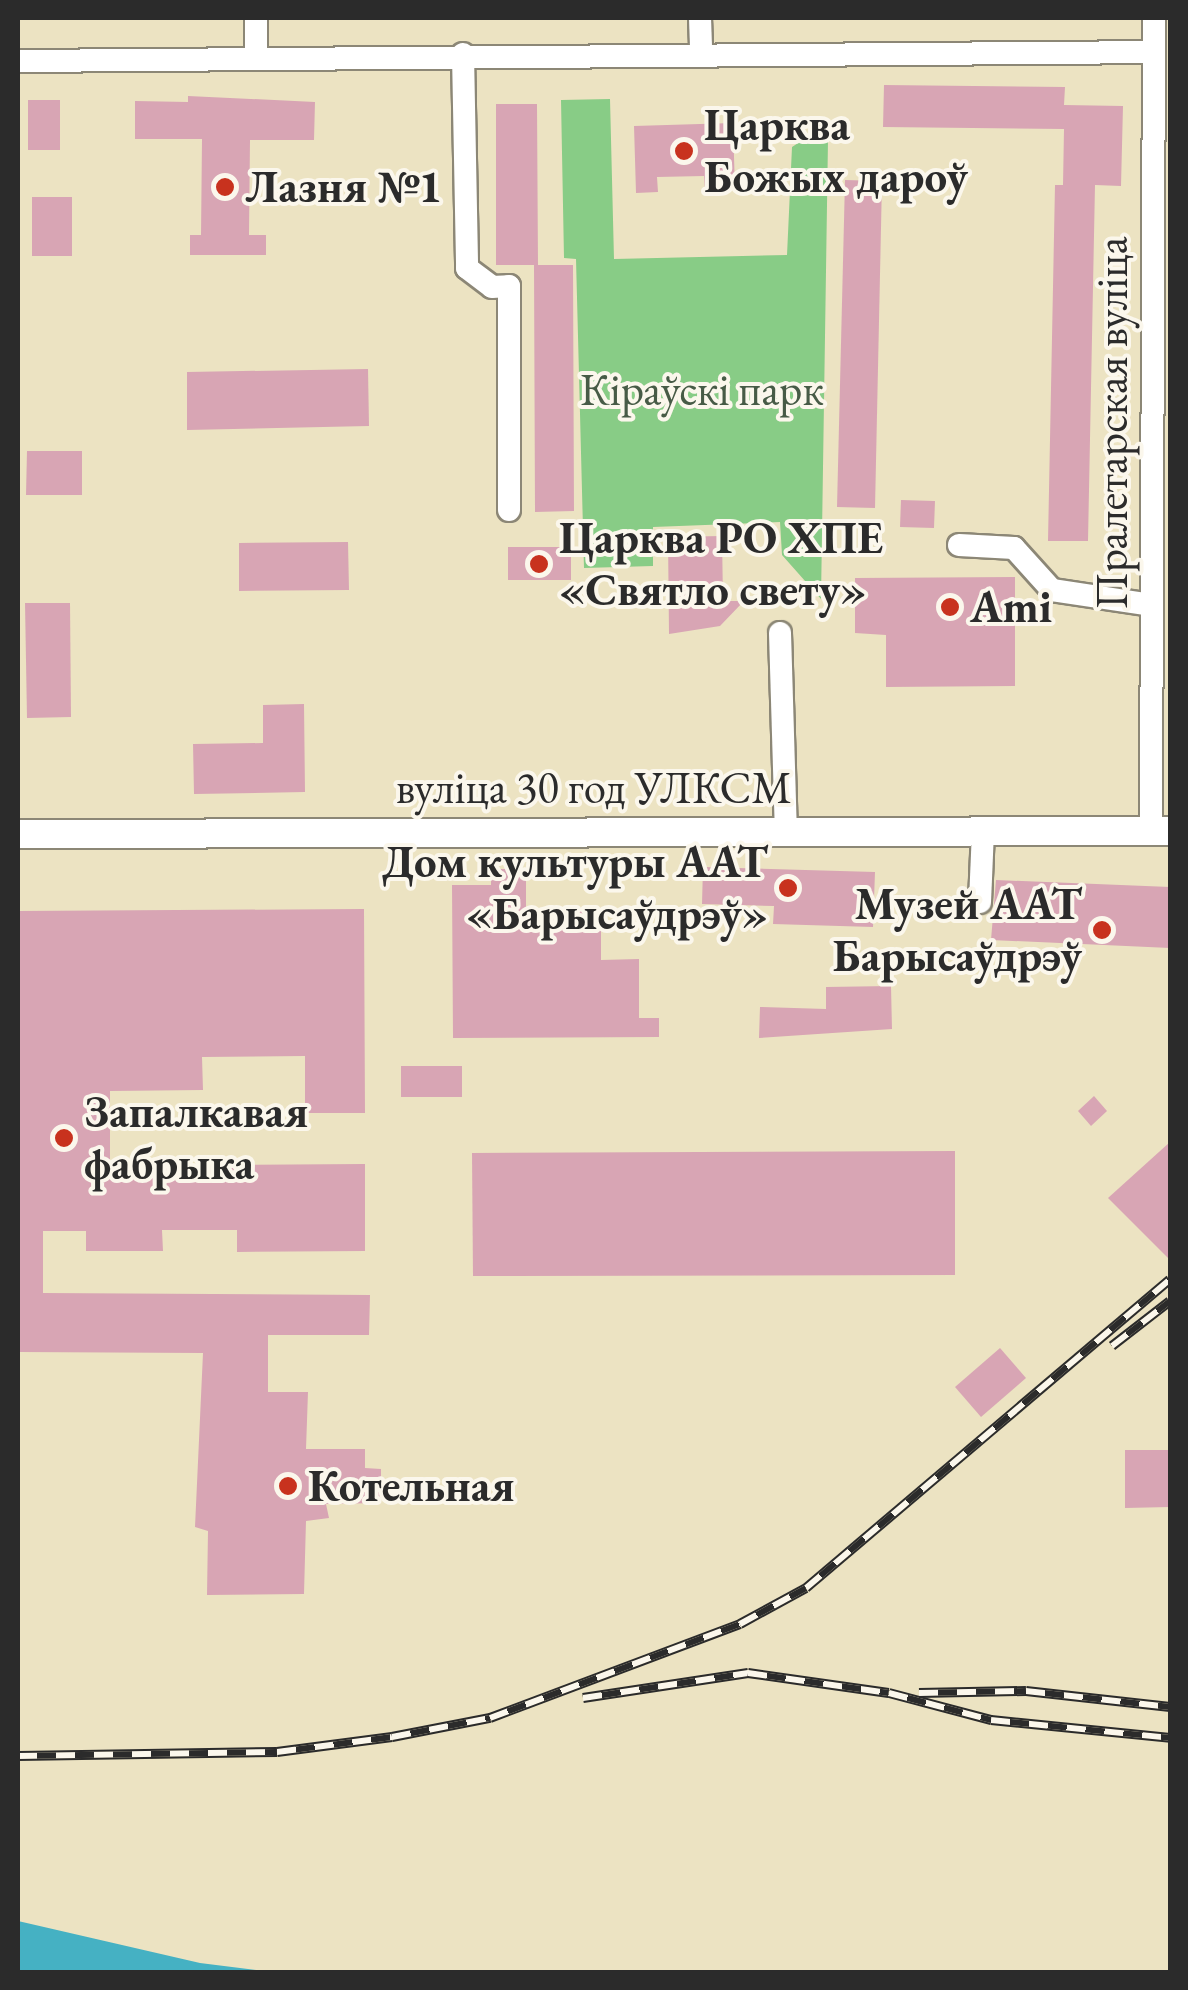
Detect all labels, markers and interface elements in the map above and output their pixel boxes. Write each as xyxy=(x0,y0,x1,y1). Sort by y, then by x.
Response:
place label: Царква Божых дароў xyxy=(704,98,968,204)
marker: Царква Божых дароў xyxy=(673,140,695,162)
place label: Лазня №1 xyxy=(245,160,442,214)
marker: Лазня №1 xyxy=(214,176,236,198)
street label: Пралетарская вуліца xyxy=(1085,237,1139,609)
park label: Кіраўскі парк xyxy=(580,363,824,417)
place label: Царква РО ХПЕ «Святло свету» xyxy=(559,511,883,617)
marker: Царква РО ХПЕ «Святло свету» xyxy=(528,553,550,575)
place label: Ami xyxy=(970,580,1052,634)
marker: Ami xyxy=(939,596,961,618)
street label: вуліца 30 год УЛКСМ xyxy=(396,761,792,815)
place label: Дом культуры ААТ «Барысаўдрэў» xyxy=(382,835,768,941)
marker: Дом культуры ААТ «Барысаўдрэў» xyxy=(777,877,799,899)
place label: Музей ААТ Барысаўдрэў xyxy=(832,877,1082,983)
marker: Музей ААТ Барысаўдрэў xyxy=(1091,919,1113,941)
place label: Запалкавая фабрыка xyxy=(84,1085,308,1191)
marker: Запалкавая фабрыка xyxy=(53,1127,75,1149)
place label: Котельная xyxy=(308,1459,515,1513)
marker: Котельная xyxy=(277,1475,299,1497)

